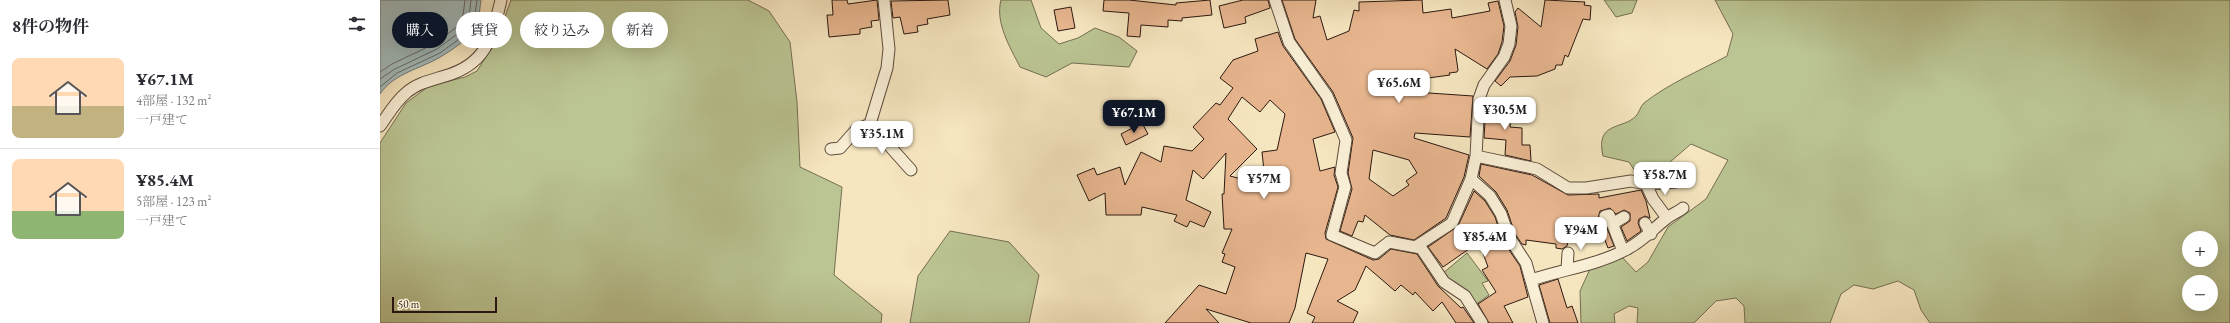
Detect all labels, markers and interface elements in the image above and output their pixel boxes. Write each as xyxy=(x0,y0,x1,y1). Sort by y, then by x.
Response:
chip: 購入 xyxy=(392,12,448,48)
chip: 賃貸 xyxy=(456,12,512,48)
chip: 絞り込み xyxy=(520,12,604,48)
chip: 新着 xyxy=(612,12,668,48)
icon: filters xyxy=(346,13,368,35)
text: 8件の物件 xyxy=(12,15,89,37)
text: ¥67.1M xyxy=(136,68,194,90)
pin: ¥65.6M xyxy=(1366,70,1432,104)
icon: home xyxy=(44,74,92,122)
text: ¥65.6M xyxy=(1377,74,1421,91)
text: 4部屋 · 132 m² xyxy=(136,92,211,109)
pin: ¥30.5M xyxy=(1472,97,1538,131)
pin: ¥67.1M xyxy=(1101,100,1167,134)
text: ¥30.5M xyxy=(1483,101,1527,118)
text: ¥67.1M xyxy=(1112,104,1156,121)
text: 一戸建て xyxy=(136,111,188,128)
pin: ¥35.1M xyxy=(849,121,915,155)
text: ¥35.1M xyxy=(860,125,904,142)
pin: ¥58.7M xyxy=(1632,162,1698,196)
pin: ¥57M xyxy=(1240,166,1288,200)
text: ¥58.7M xyxy=(1643,166,1687,183)
text: ¥85.4M xyxy=(136,169,194,191)
text: ¥57M xyxy=(1247,170,1281,187)
icon: home xyxy=(44,175,92,223)
text: 5部屋 · 123 m² xyxy=(136,193,211,210)
text: 一戸建て xyxy=(136,212,188,229)
pin: ¥94M xyxy=(1557,217,1605,251)
text: ¥94M xyxy=(1564,221,1598,238)
pin: ¥85.4M xyxy=(1452,224,1518,258)
text: ¥85.4M xyxy=(1463,228,1507,245)
map controls xyxy=(2182,231,2218,311)
button: + xyxy=(2182,231,2218,267)
button: − xyxy=(2182,275,2218,311)
scale bar xyxy=(392,295,497,314)
text: 50 m xyxy=(398,297,419,311)

